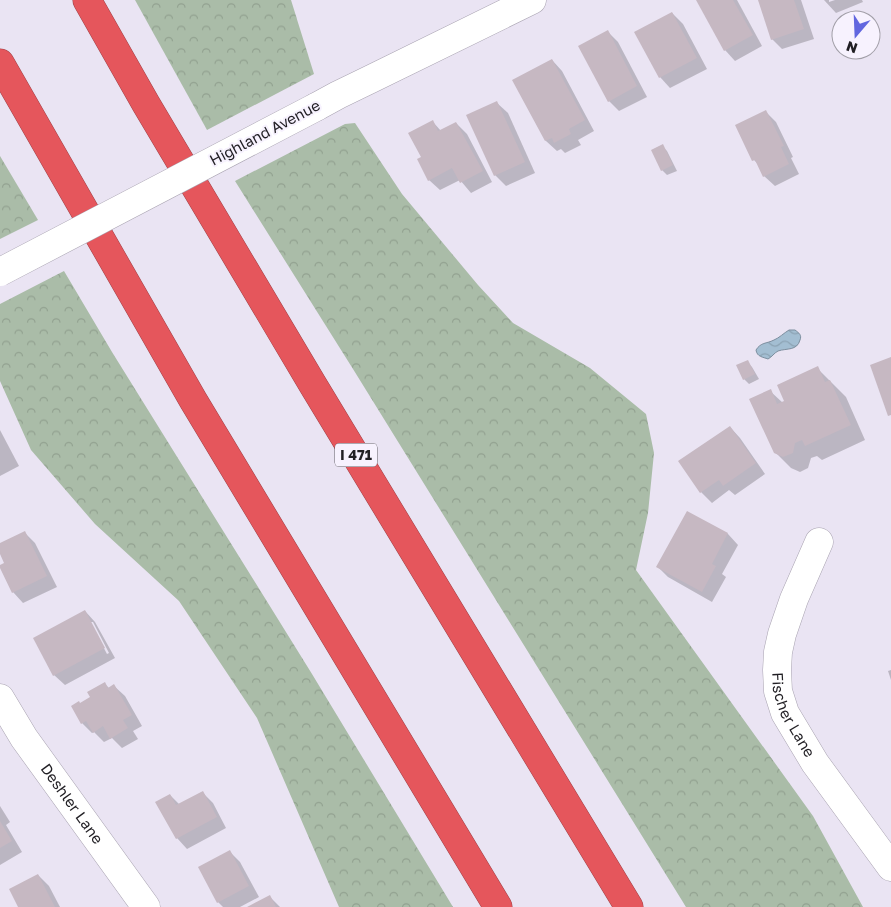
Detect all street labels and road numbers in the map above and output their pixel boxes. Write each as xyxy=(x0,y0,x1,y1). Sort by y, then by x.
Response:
street label: Highland Avenue xyxy=(206,95,323,169)
road number: I 471 xyxy=(335,444,377,466)
street label: Fischer Lane xyxy=(769,672,819,760)
street label: Deshler Lane xyxy=(37,760,108,847)

